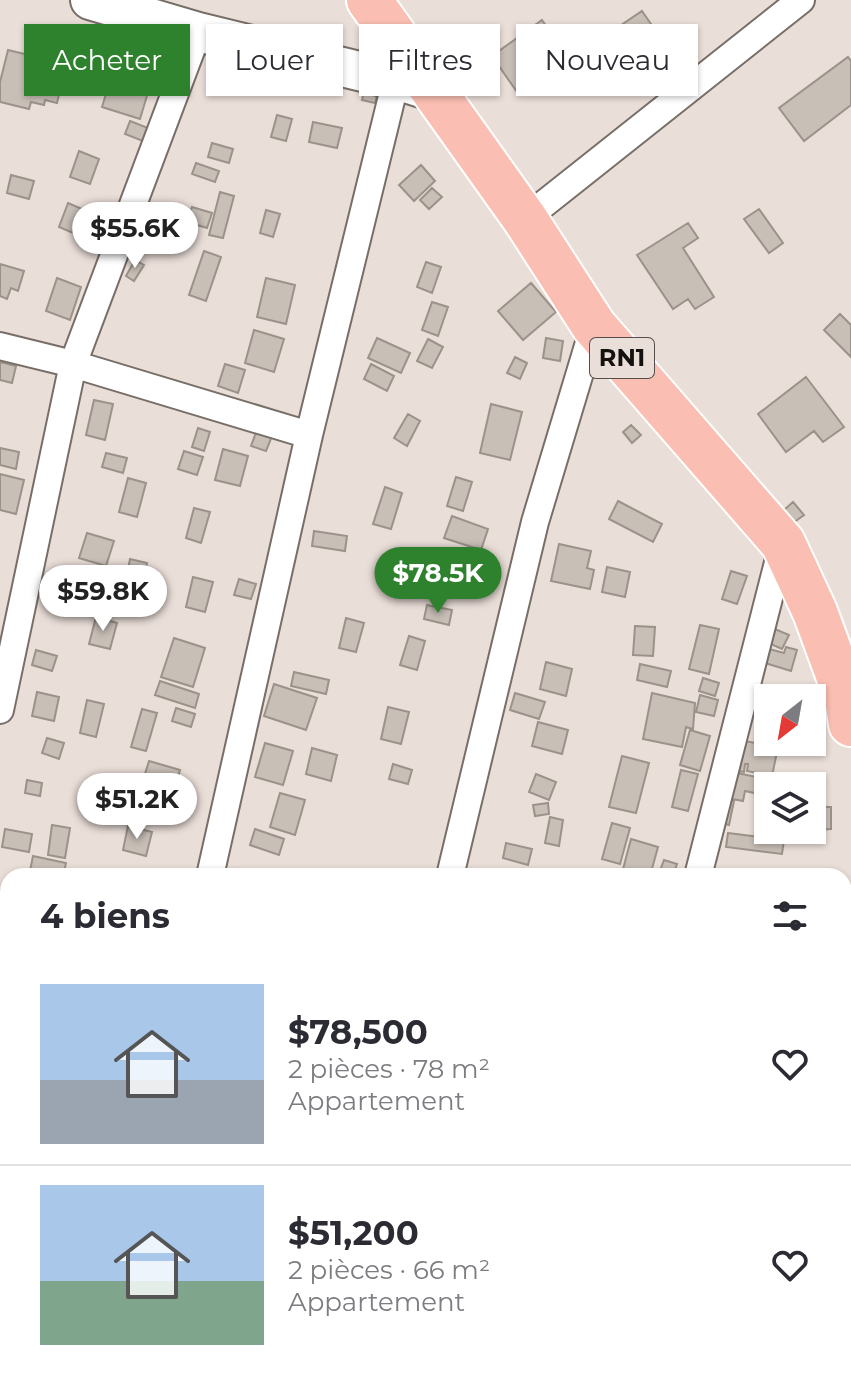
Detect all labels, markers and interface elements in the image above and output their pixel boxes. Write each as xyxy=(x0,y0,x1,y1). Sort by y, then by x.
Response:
chip: Acheter xyxy=(24,24,190,96)
chip: Louer xyxy=(206,24,343,96)
chip: Filtres xyxy=(359,24,500,96)
chip: Nouveau xyxy=(516,24,698,96)
pin: $55.6K xyxy=(70,202,200,270)
text: $55.6K xyxy=(90,212,180,244)
road number: RN1 xyxy=(590,338,654,378)
pin: $78.5K xyxy=(373,547,503,615)
text: $78.5K xyxy=(393,557,483,589)
pin: $59.8K xyxy=(38,565,168,633)
text: $59.8K xyxy=(57,575,149,607)
north arrow xyxy=(754,684,826,756)
map controls xyxy=(754,684,826,844)
button: layers xyxy=(754,772,826,844)
pin: $51.2K xyxy=(72,773,202,841)
text: $51.2K xyxy=(95,783,179,815)
icon: filters xyxy=(768,894,812,938)
text: 4 biens xyxy=(40,895,170,937)
text: $78,500 xyxy=(288,1011,428,1053)
icon: home xyxy=(104,1016,200,1112)
icon: heart xyxy=(768,1042,812,1086)
text: 2 pièces · 78 m² xyxy=(288,1053,490,1085)
text: Appartement xyxy=(288,1085,465,1117)
text: $51,200 xyxy=(288,1212,419,1254)
icon: home xyxy=(104,1217,200,1313)
icon: heart xyxy=(768,1243,812,1287)
text: 2 pièces · 66 m² xyxy=(288,1254,490,1286)
text: Appartement xyxy=(288,1286,465,1318)

